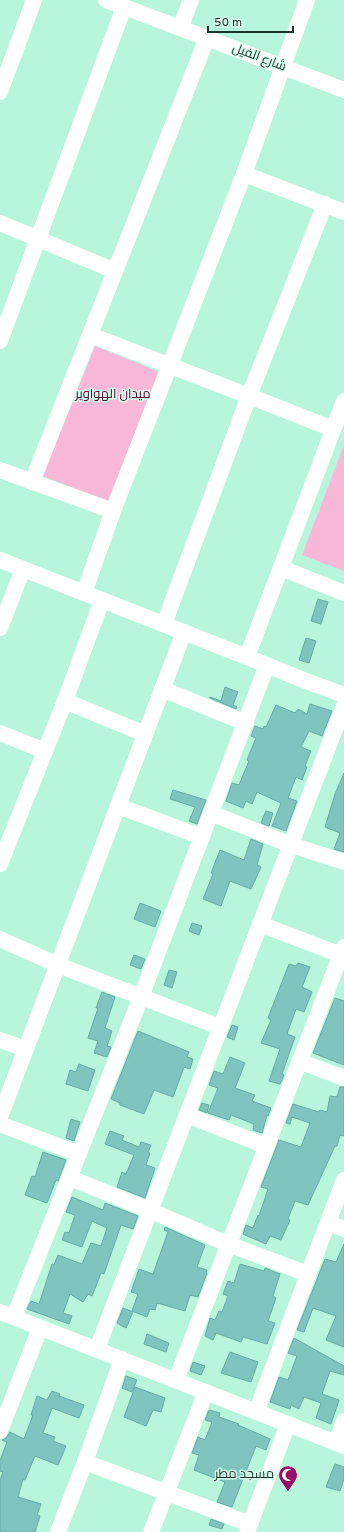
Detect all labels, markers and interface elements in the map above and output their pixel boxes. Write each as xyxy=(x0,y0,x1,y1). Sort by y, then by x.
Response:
scale bar xyxy=(208,8,293,34)
text: 50 m xyxy=(214,15,242,31)
street label: شارع الفيل xyxy=(230,40,288,76)
park label: ميدان الهواوير xyxy=(74,387,151,403)
mosque icon: مسجد مطر xyxy=(277,1464,299,1492)
place label: مسجد مطر xyxy=(214,1467,274,1483)

